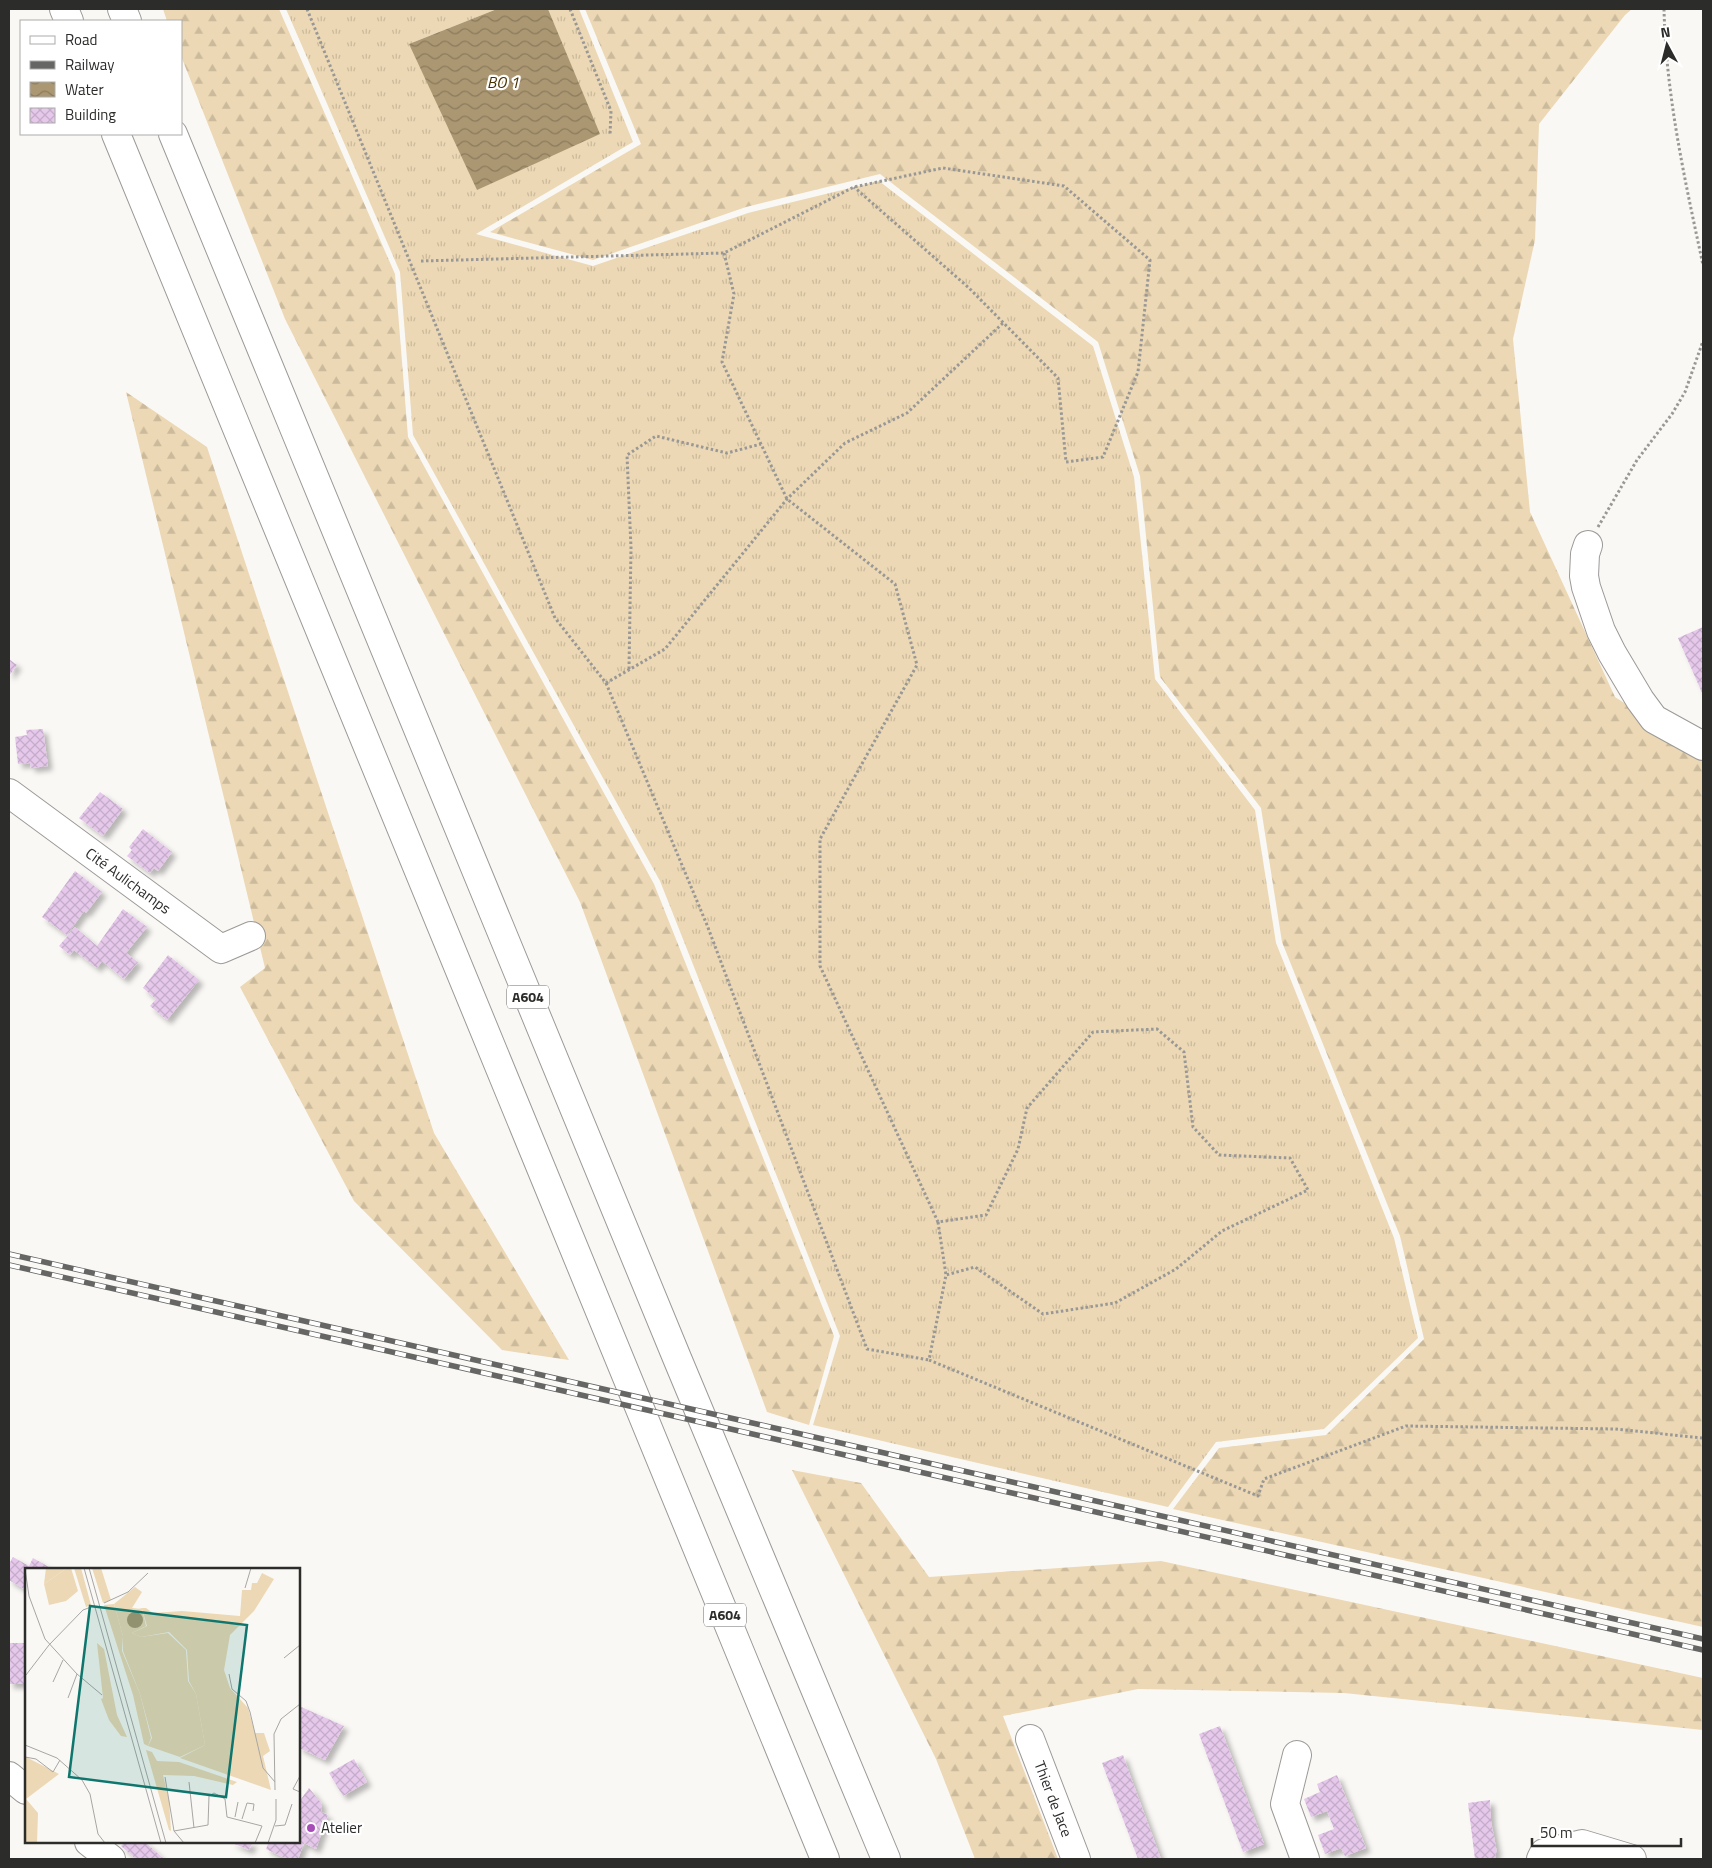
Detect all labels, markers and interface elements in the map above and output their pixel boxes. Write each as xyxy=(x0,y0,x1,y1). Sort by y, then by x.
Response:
legend xyxy=(20,20,182,135)
north arrow xyxy=(1642,20,1692,70)
text: N xyxy=(1659,21,1671,43)
text: Road xyxy=(65,28,97,51)
text: Railway xyxy=(65,53,115,76)
water label: BO 1 xyxy=(487,70,519,94)
text: Water xyxy=(65,78,104,101)
text: Building xyxy=(65,103,116,126)
street label: Cité Aulichamps xyxy=(81,842,176,920)
road number: A604 xyxy=(507,986,549,1009)
inset map xyxy=(25,1568,300,1843)
road number: A604 xyxy=(704,1604,746,1626)
street label: Thier de Jace xyxy=(1028,1757,1079,1840)
place label: Atelier xyxy=(321,1816,362,1839)
scale bar xyxy=(1532,1816,1681,1848)
text: 50 m xyxy=(1540,1821,1573,1844)
marker: Atelier xyxy=(305,1822,317,1834)

